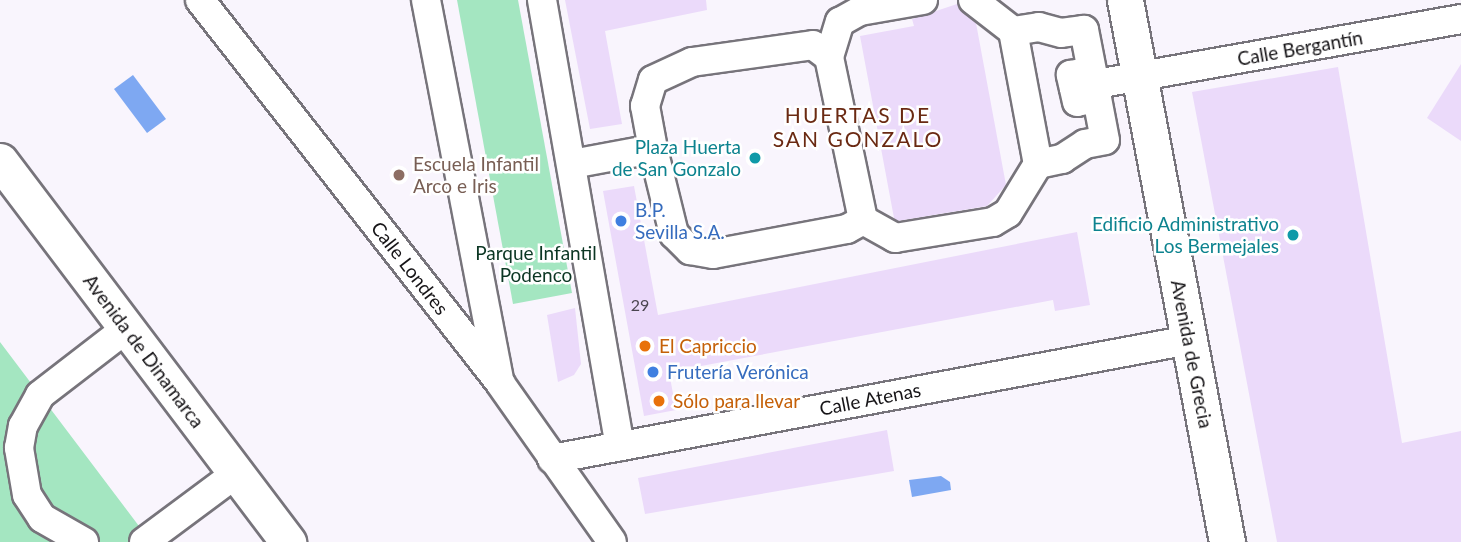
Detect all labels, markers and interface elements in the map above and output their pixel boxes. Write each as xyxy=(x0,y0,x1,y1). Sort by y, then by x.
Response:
street label: Calle Bergantín xyxy=(1236,26,1364,70)
district label: HUERTAS DE SAN GONZALO xyxy=(774,102,942,152)
place label: Plaza Huerta de San Gonzalo xyxy=(612,136,741,180)
marker: Plaza Huerta de San Gonzalo xyxy=(747,150,763,166)
place label: Escuela Infantil Arco e Iris xyxy=(413,153,539,197)
marker: Escuela Infantil Arco e Iris xyxy=(391,167,407,183)
place label: B.P. Sevilla S.A. xyxy=(635,199,725,243)
marker: B.P. Sevilla S.A. xyxy=(613,213,629,229)
place label: Edificio Administrativo Los Bermejales xyxy=(1091,213,1279,257)
street label: Calle Londres xyxy=(367,217,453,319)
marker: Edificio Administrativo Los Bermejales xyxy=(1285,227,1301,243)
park label: Parque Infantil Podenco xyxy=(475,242,597,286)
street label: Avenida de Dinamarca xyxy=(79,270,209,432)
street label: Avenida de Grecia xyxy=(1166,278,1218,430)
house number: 29 xyxy=(631,295,649,315)
place label: El Capriccio xyxy=(659,335,757,357)
marker: El Capriccio xyxy=(637,338,653,354)
place label: Frutería Verónica xyxy=(667,361,809,383)
marker: Frutería Verónica xyxy=(645,364,661,380)
street label: Calle Atenas xyxy=(817,378,923,420)
place label: Sólo para llevar xyxy=(673,390,800,412)
marker: Sólo para llevar xyxy=(651,393,667,409)

